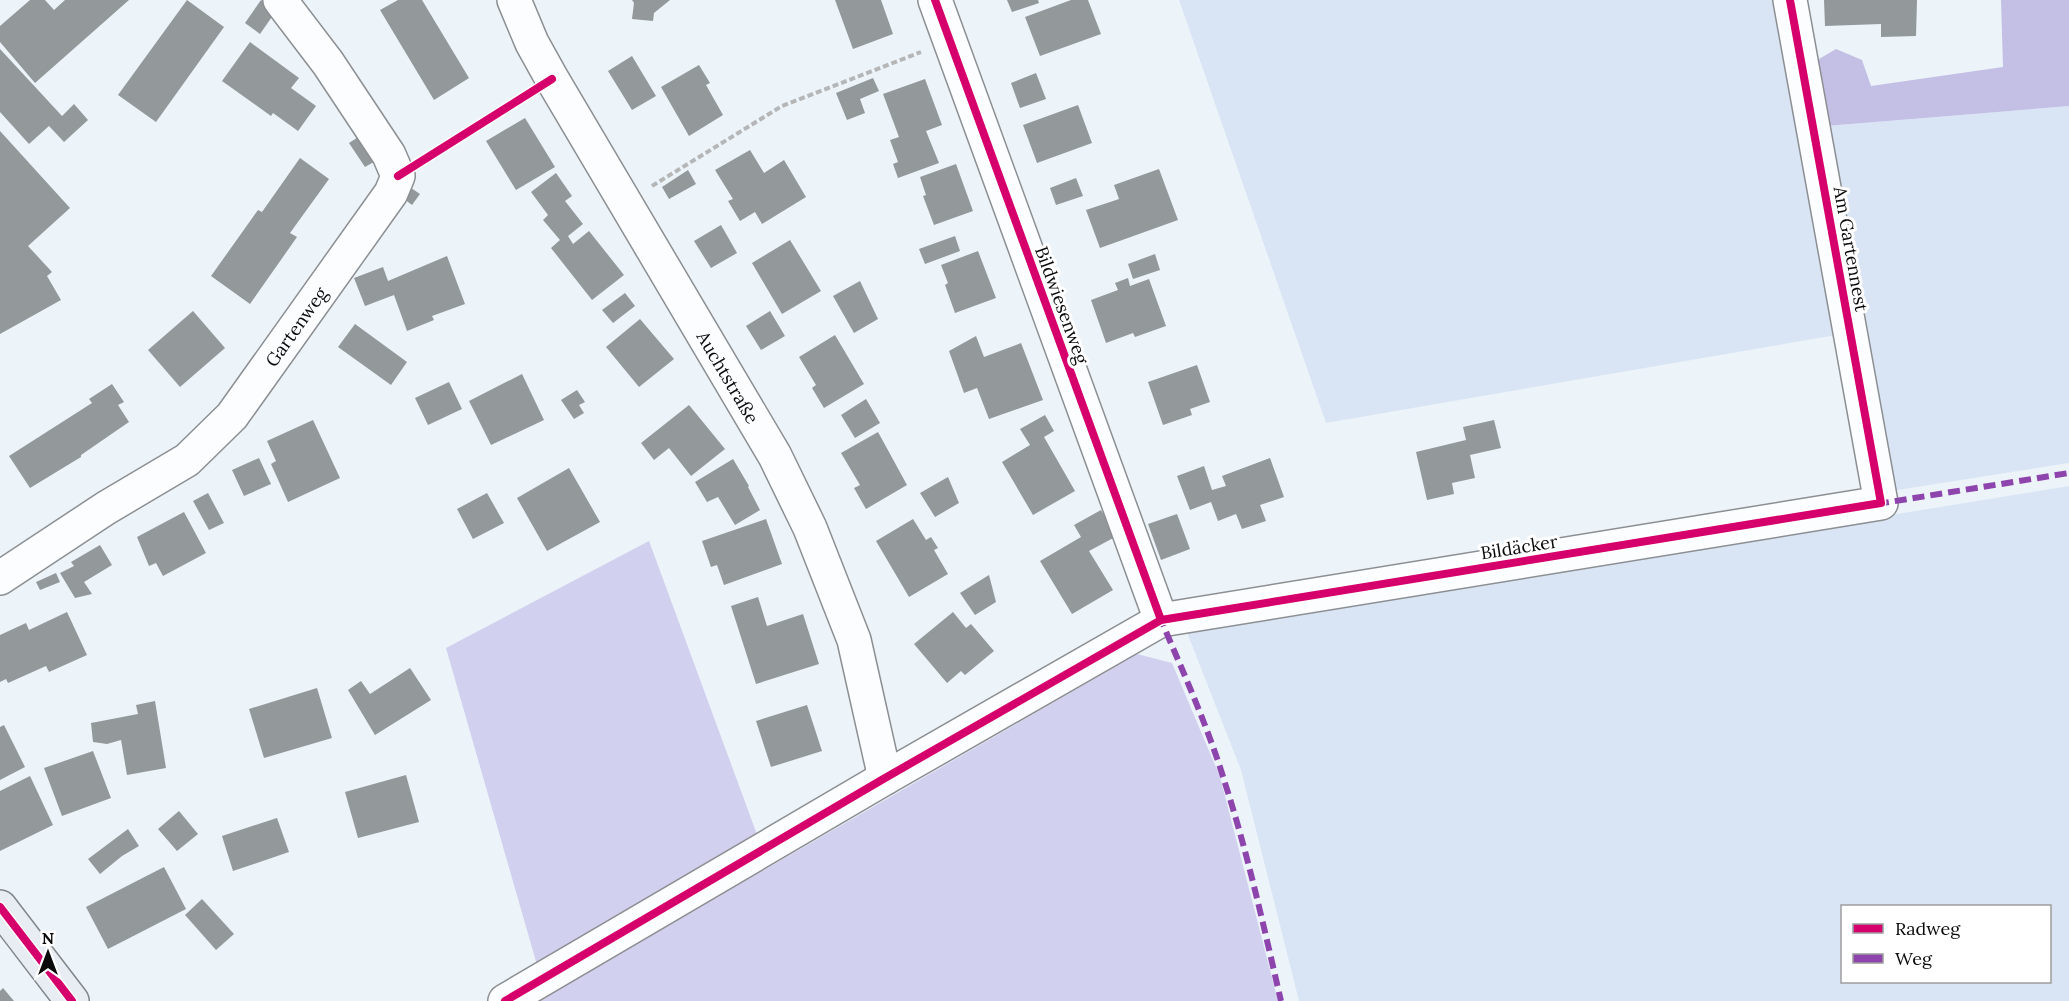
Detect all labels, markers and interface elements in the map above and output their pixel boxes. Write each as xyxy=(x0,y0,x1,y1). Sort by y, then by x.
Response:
street label: Am Gartennest xyxy=(1829,184,1873,313)
street label: Bildwiesenweg xyxy=(1030,243,1094,368)
street label: Gartenweg xyxy=(260,281,333,371)
street label: Auchtstraße xyxy=(691,326,765,428)
street label: Bildäcker xyxy=(1479,530,1559,564)
legend xyxy=(1841,905,2051,983)
text: Radweg xyxy=(1895,917,1961,940)
north arrow xyxy=(18,923,78,983)
text: N xyxy=(42,928,54,948)
text: Weg xyxy=(1895,947,1933,970)

